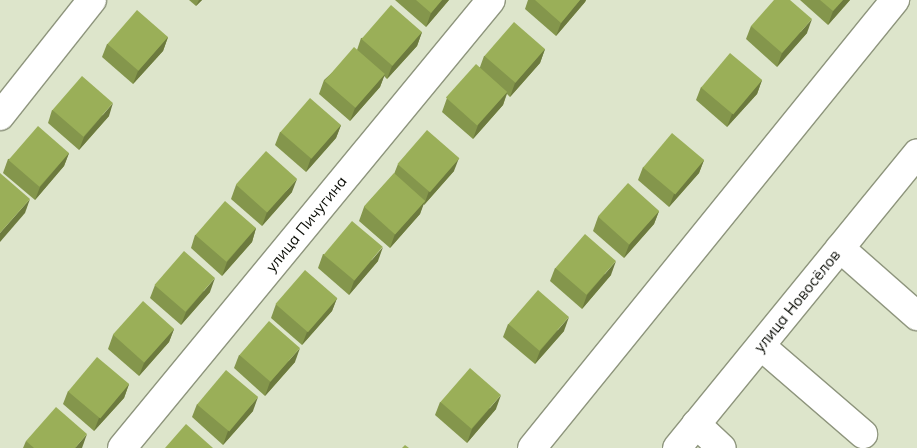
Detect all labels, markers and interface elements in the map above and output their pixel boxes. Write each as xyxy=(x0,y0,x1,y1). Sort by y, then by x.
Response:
street label: улица Пичугина xyxy=(262,172,350,276)
street label: улица Новосёлов xyxy=(750,246,844,356)

